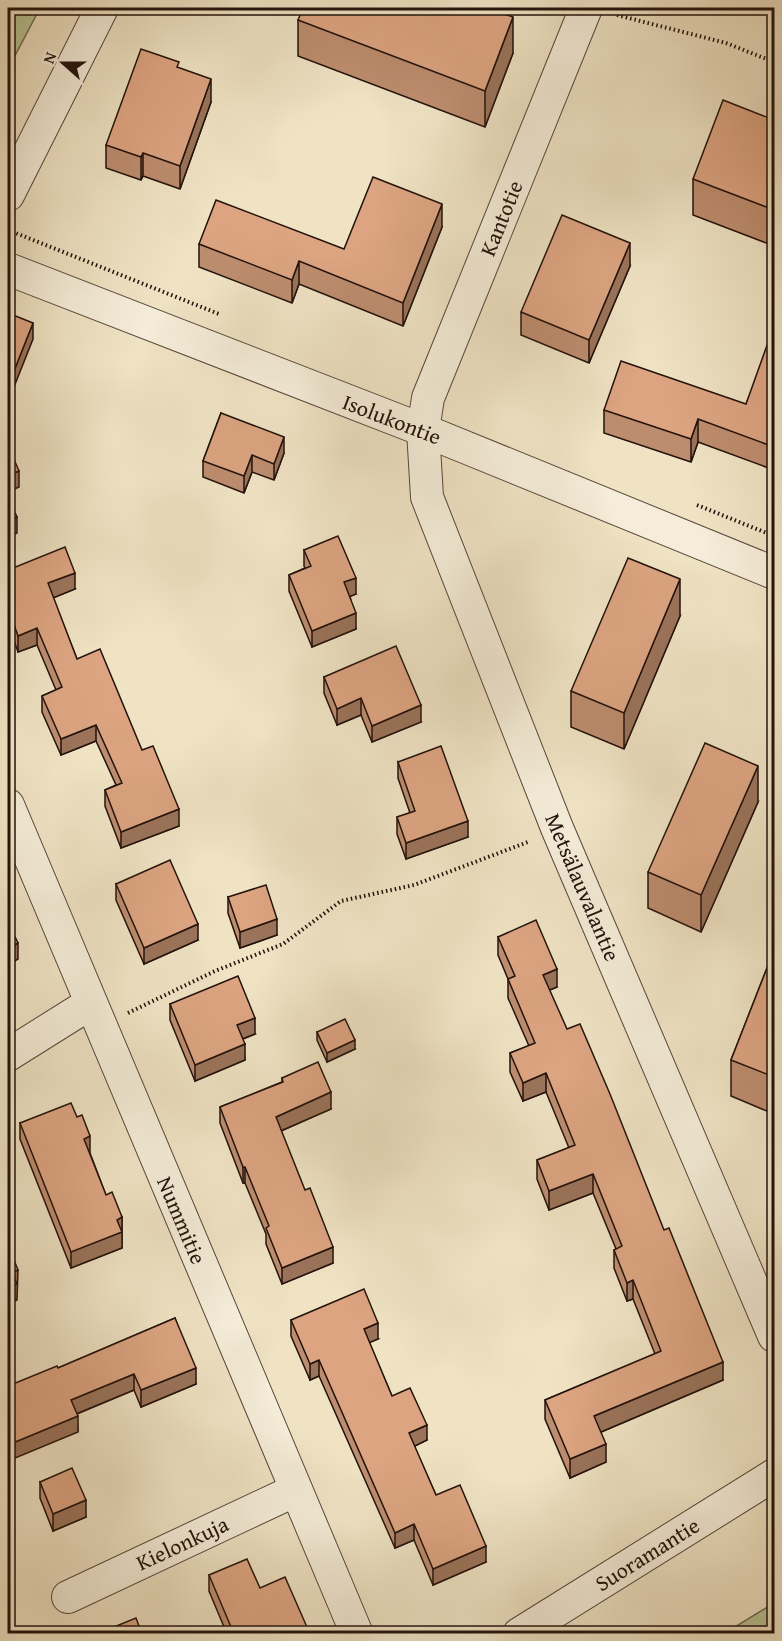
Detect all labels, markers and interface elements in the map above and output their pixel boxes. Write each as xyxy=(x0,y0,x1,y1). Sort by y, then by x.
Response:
north arrow xyxy=(33,33,93,93)
text: N xyxy=(36,48,62,67)
street label: Kantotie xyxy=(471,175,531,261)
street label: Isolukontie xyxy=(338,386,446,452)
street label: Metsälauvalantie xyxy=(537,808,629,966)
street label: Nummitie xyxy=(149,1171,215,1269)
street label: Kielonkuja xyxy=(131,1507,234,1578)
street label: Suoramantie xyxy=(588,1509,706,1599)

